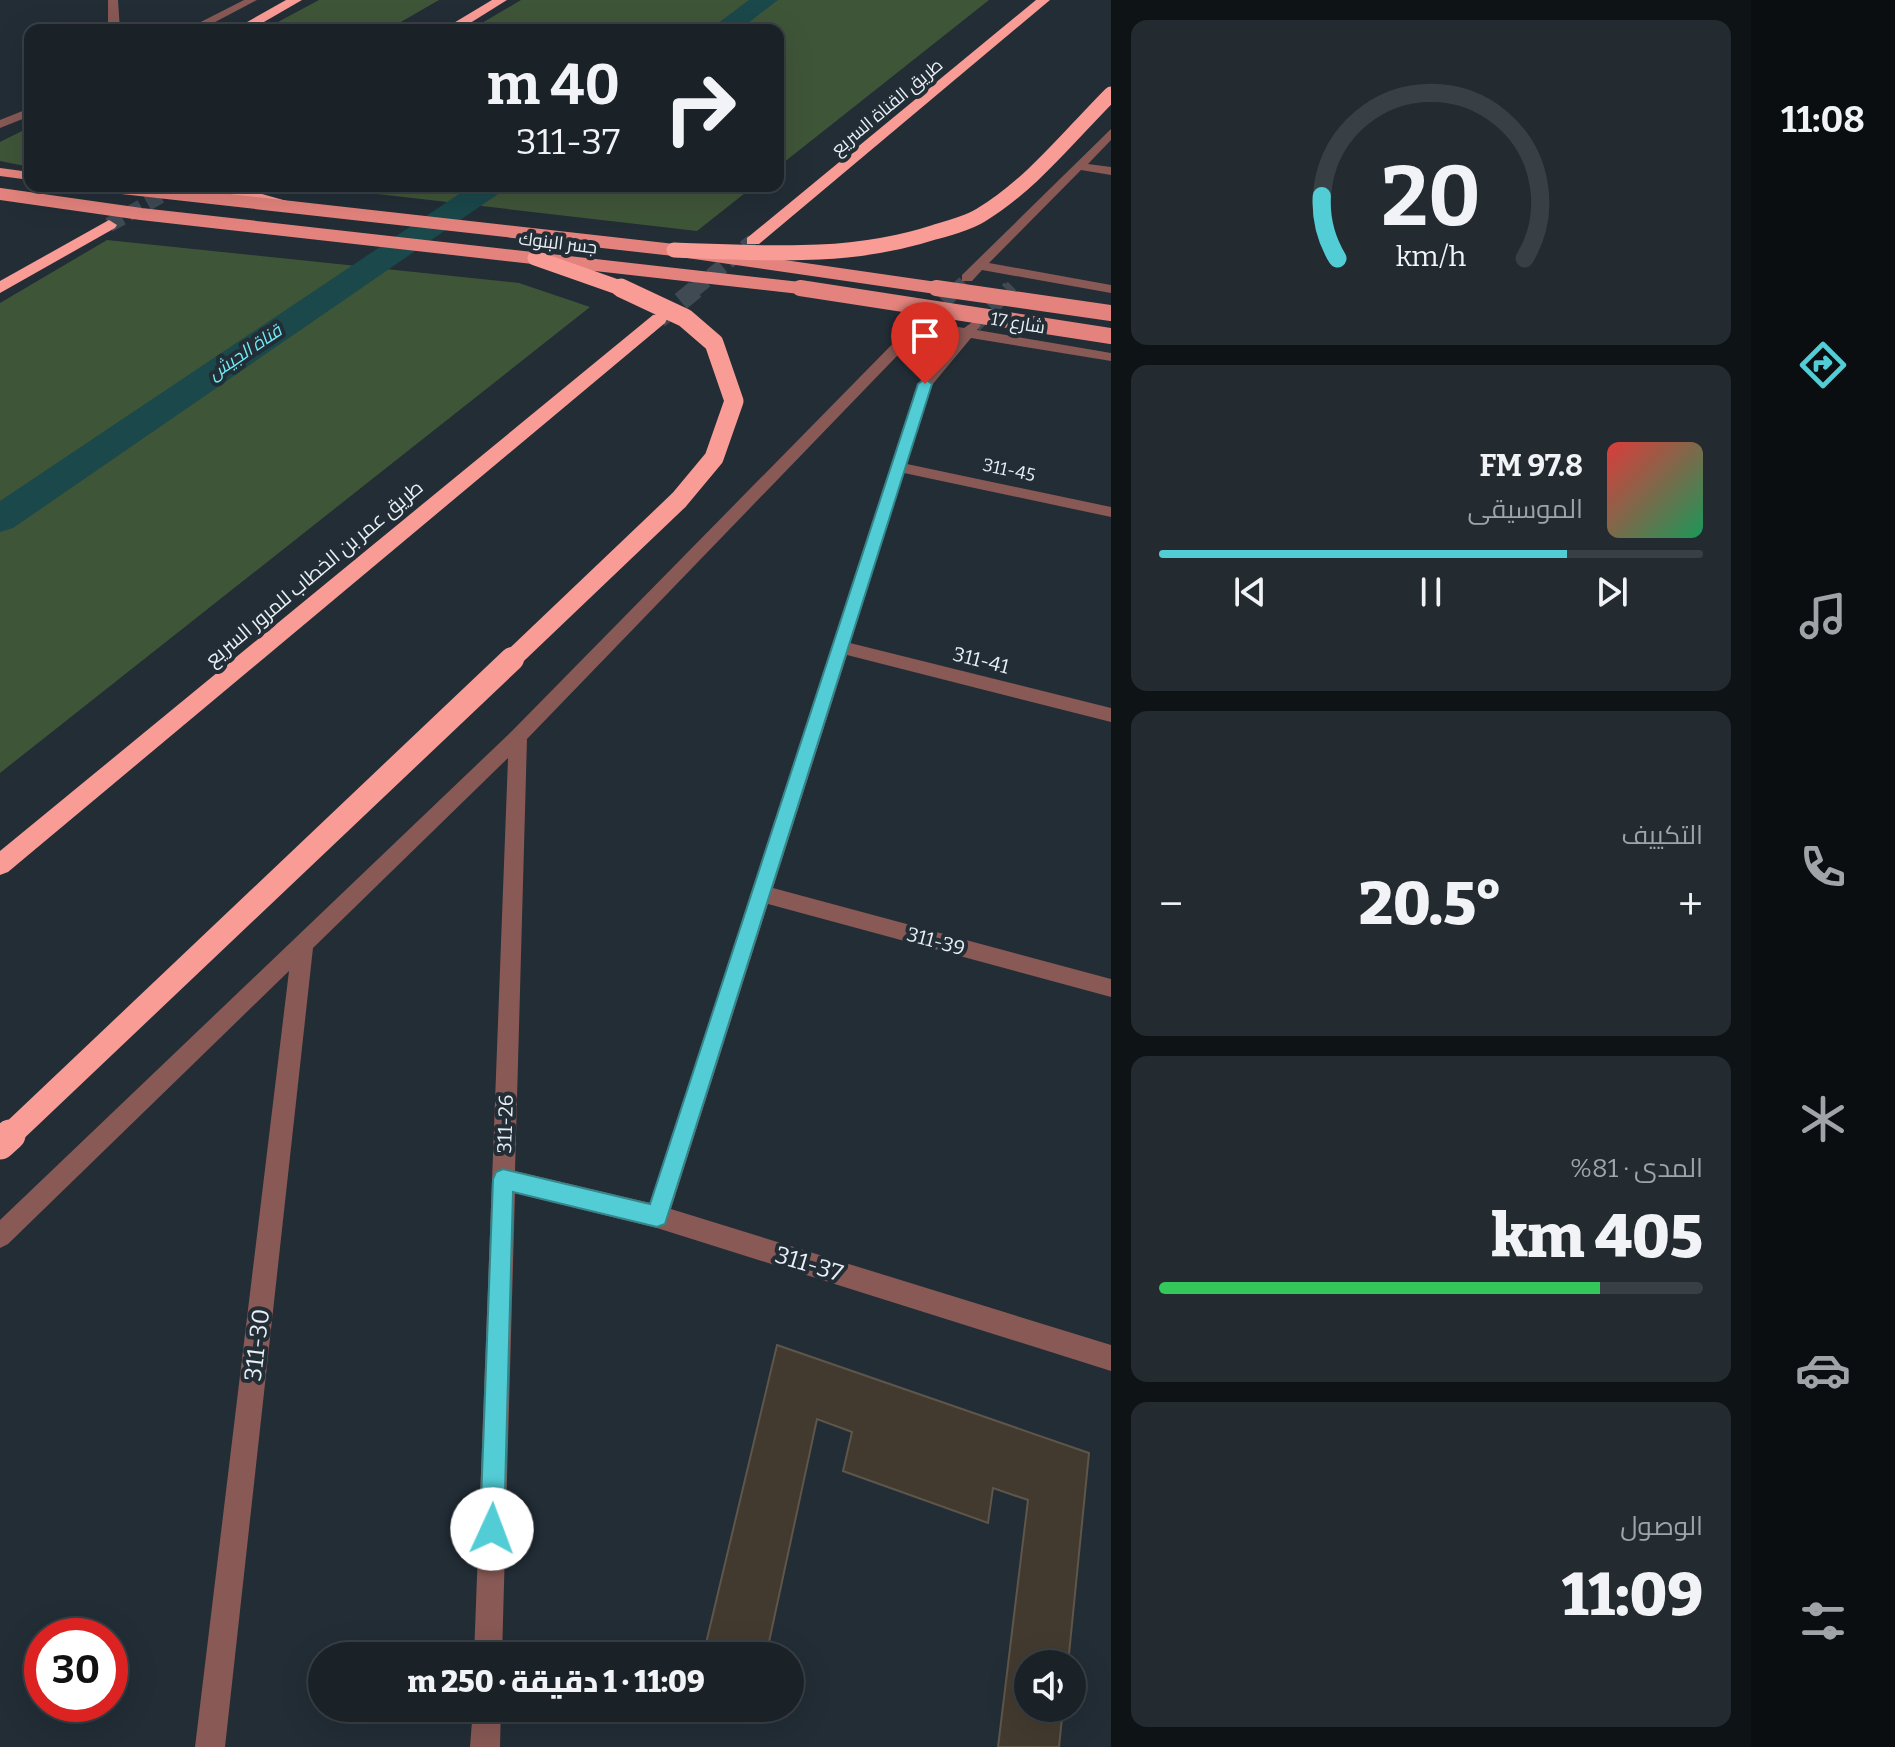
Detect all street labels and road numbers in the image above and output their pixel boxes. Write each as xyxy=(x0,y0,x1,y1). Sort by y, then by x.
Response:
street label: طريق القناة السريع xyxy=(827,54,948,161)
street label: جسر البنوك xyxy=(517,227,599,259)
street label: شارع 17 xyxy=(989,307,1047,340)
street label: 311-45 xyxy=(981,454,1037,486)
street label: طريق عمر بن الخطاب للمرور السريع xyxy=(200,475,429,673)
street label: 311-41 xyxy=(951,642,1011,678)
street label: 311-39 xyxy=(904,922,968,960)
street label: 311-26 xyxy=(492,1094,518,1154)
street label: 311-37 xyxy=(772,1240,846,1288)
street label: 311-30 xyxy=(239,1307,275,1383)

